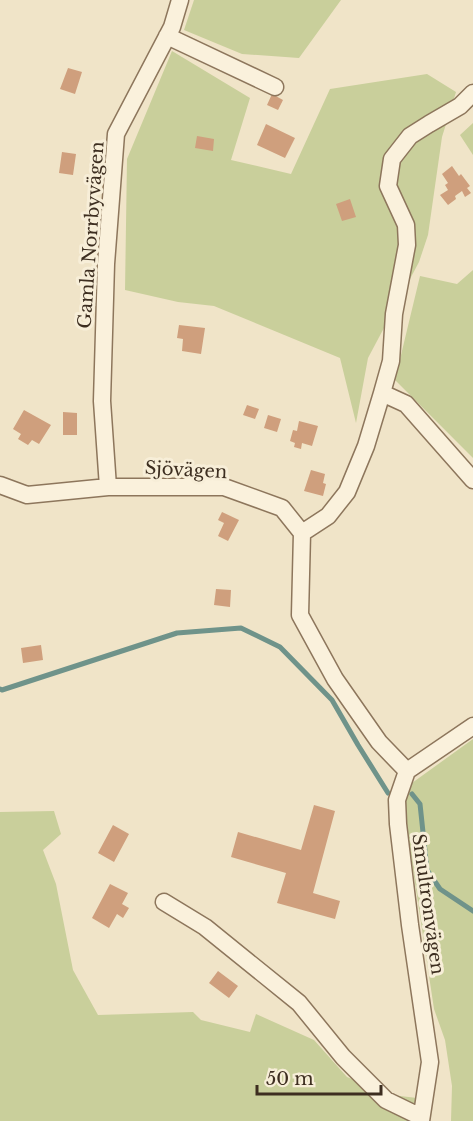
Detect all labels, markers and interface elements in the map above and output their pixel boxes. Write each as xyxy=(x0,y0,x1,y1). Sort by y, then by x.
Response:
street label: Gamla Norrbyvägen xyxy=(73,141,109,329)
street label: Sjövägen xyxy=(144,457,228,483)
street label: Smultronvägen xyxy=(407,832,449,976)
scale bar xyxy=(257,1058,382,1096)
text: 50 m xyxy=(266,1068,314,1090)

